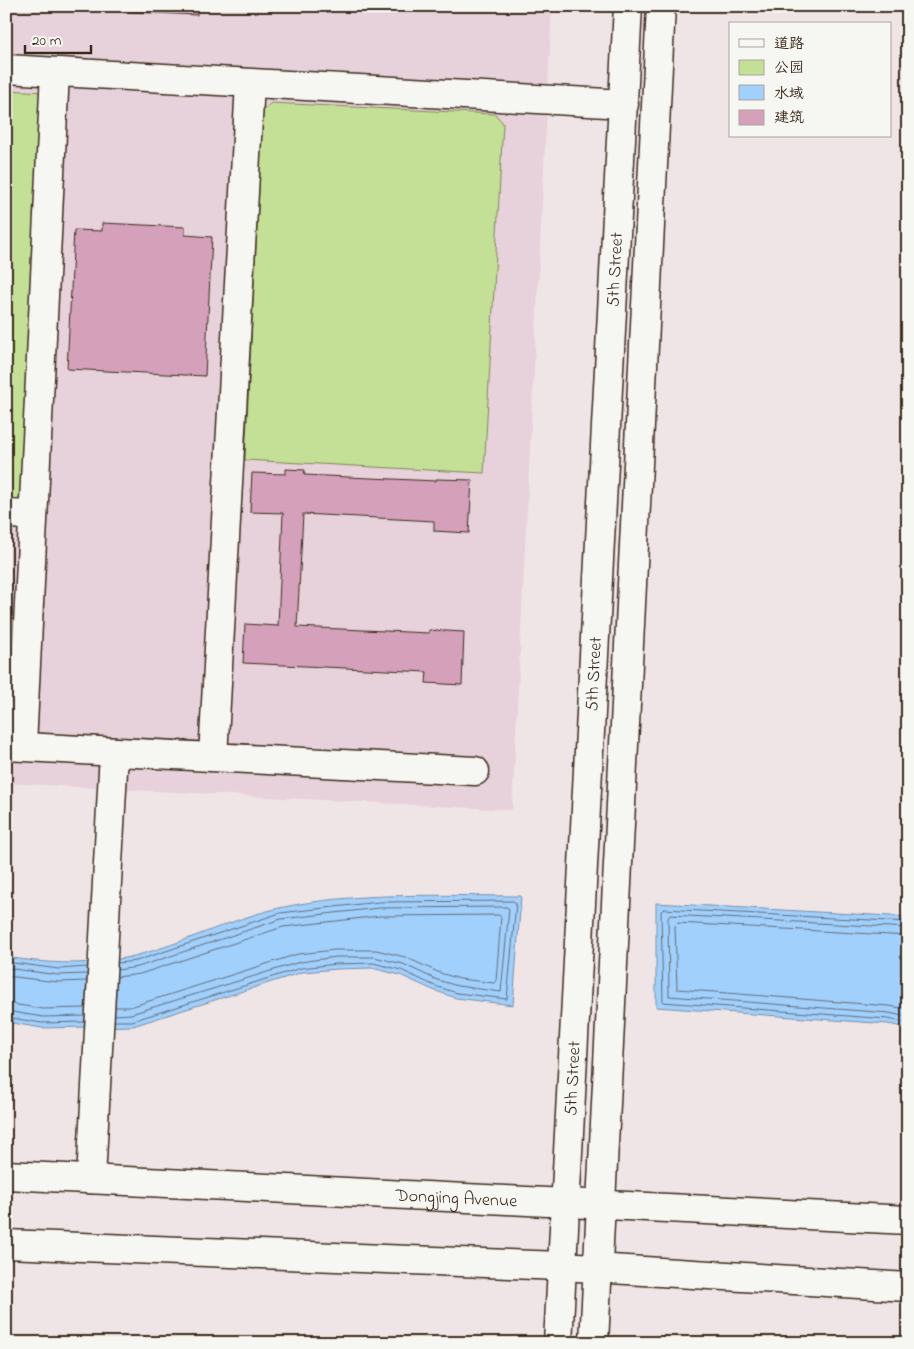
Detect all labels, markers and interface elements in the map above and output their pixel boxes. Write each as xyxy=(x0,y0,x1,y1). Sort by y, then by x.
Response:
scale bar xyxy=(25,22,91,54)
legend xyxy=(729,22,892,138)
text: 20 m xyxy=(32,30,62,52)
text: 道路 xyxy=(774,33,804,55)
text: 公园 xyxy=(774,57,804,79)
text: 水域 xyxy=(774,83,804,105)
text: 建筑 xyxy=(774,107,804,129)
street label: 5th Street xyxy=(601,232,631,308)
street label: 5th Street xyxy=(580,636,610,712)
street label: 5th Street xyxy=(559,1040,589,1117)
street label: Dongjing Avenue xyxy=(394,1183,519,1216)

